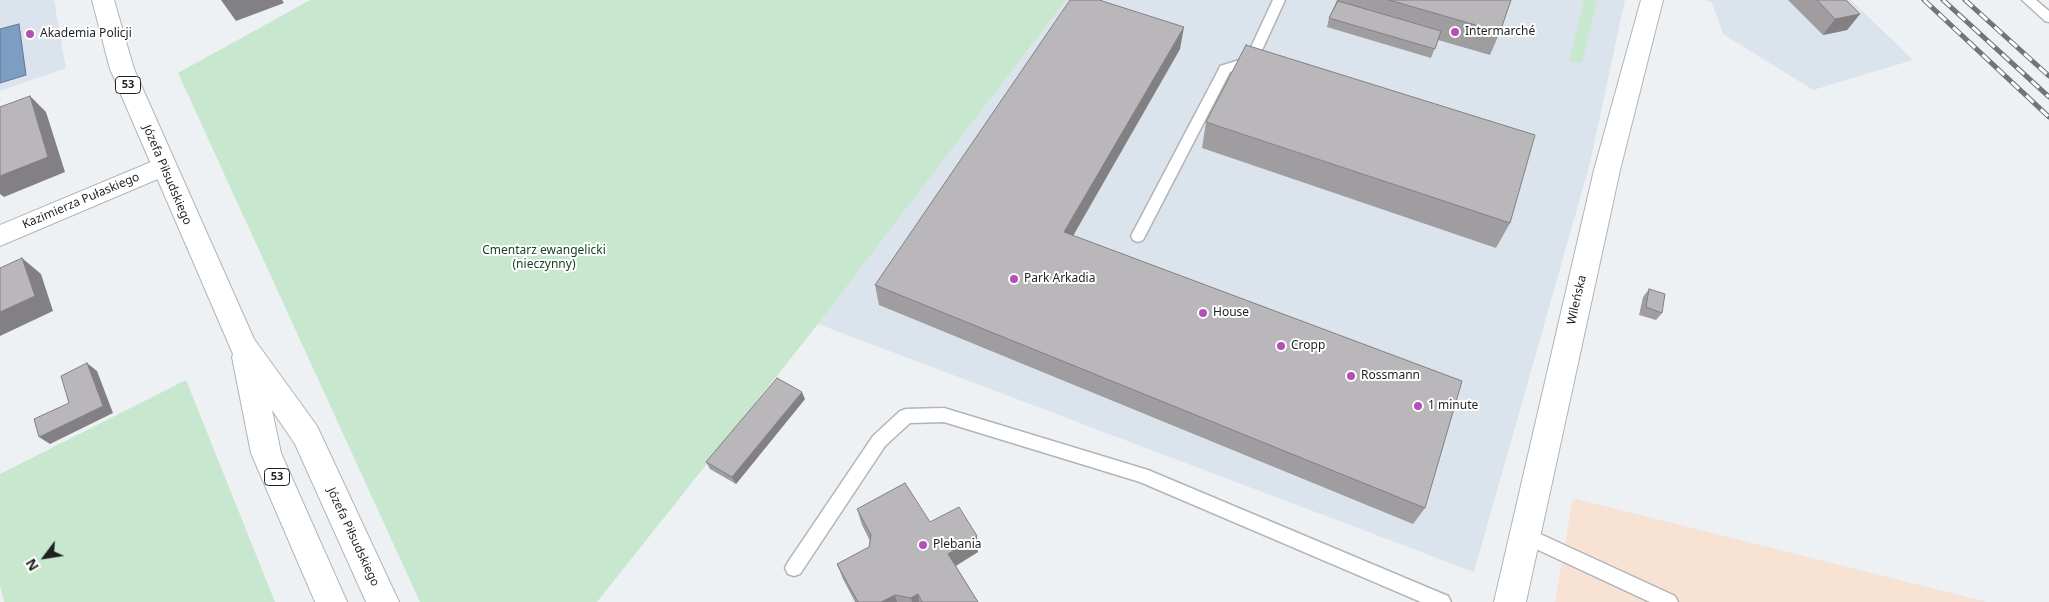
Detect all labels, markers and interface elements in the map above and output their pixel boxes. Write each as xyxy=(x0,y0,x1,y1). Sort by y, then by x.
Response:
place label: Intermarché xyxy=(1465,25,1535,39)
marker: Intermarché xyxy=(1449,26,1461,38)
place label: Akademia Policji xyxy=(40,27,132,41)
marker: Akademia Policji xyxy=(24,28,36,40)
road number: 53 xyxy=(116,76,140,94)
street label: Józefa Piłsudskiego xyxy=(139,123,195,227)
street label: Kazimierza Pułaskiego xyxy=(20,170,142,232)
park label: Cmentarz ewangelicki (nieczynny) xyxy=(482,244,606,272)
place label: Park Arkadia xyxy=(1024,272,1095,286)
marker: Park Arkadia xyxy=(1008,273,1020,285)
street label: Wileńska xyxy=(1564,274,1590,326)
place label: House xyxy=(1213,306,1249,320)
marker: House xyxy=(1197,307,1209,319)
place label: Cropp xyxy=(1291,339,1325,353)
marker: Cropp xyxy=(1275,340,1287,352)
place label: Rossmann xyxy=(1361,369,1420,383)
marker: Rossmann xyxy=(1345,370,1357,382)
place label: 1 minute xyxy=(1428,399,1478,413)
marker: 1 minute xyxy=(1412,400,1424,412)
road number: 53 xyxy=(264,468,290,486)
street label: Józefa Piłsudskiego xyxy=(324,485,382,589)
north arrow xyxy=(20,532,70,582)
place label: Plebania xyxy=(933,538,981,552)
marker: Plebania xyxy=(917,539,929,551)
text: N xyxy=(21,555,43,575)

